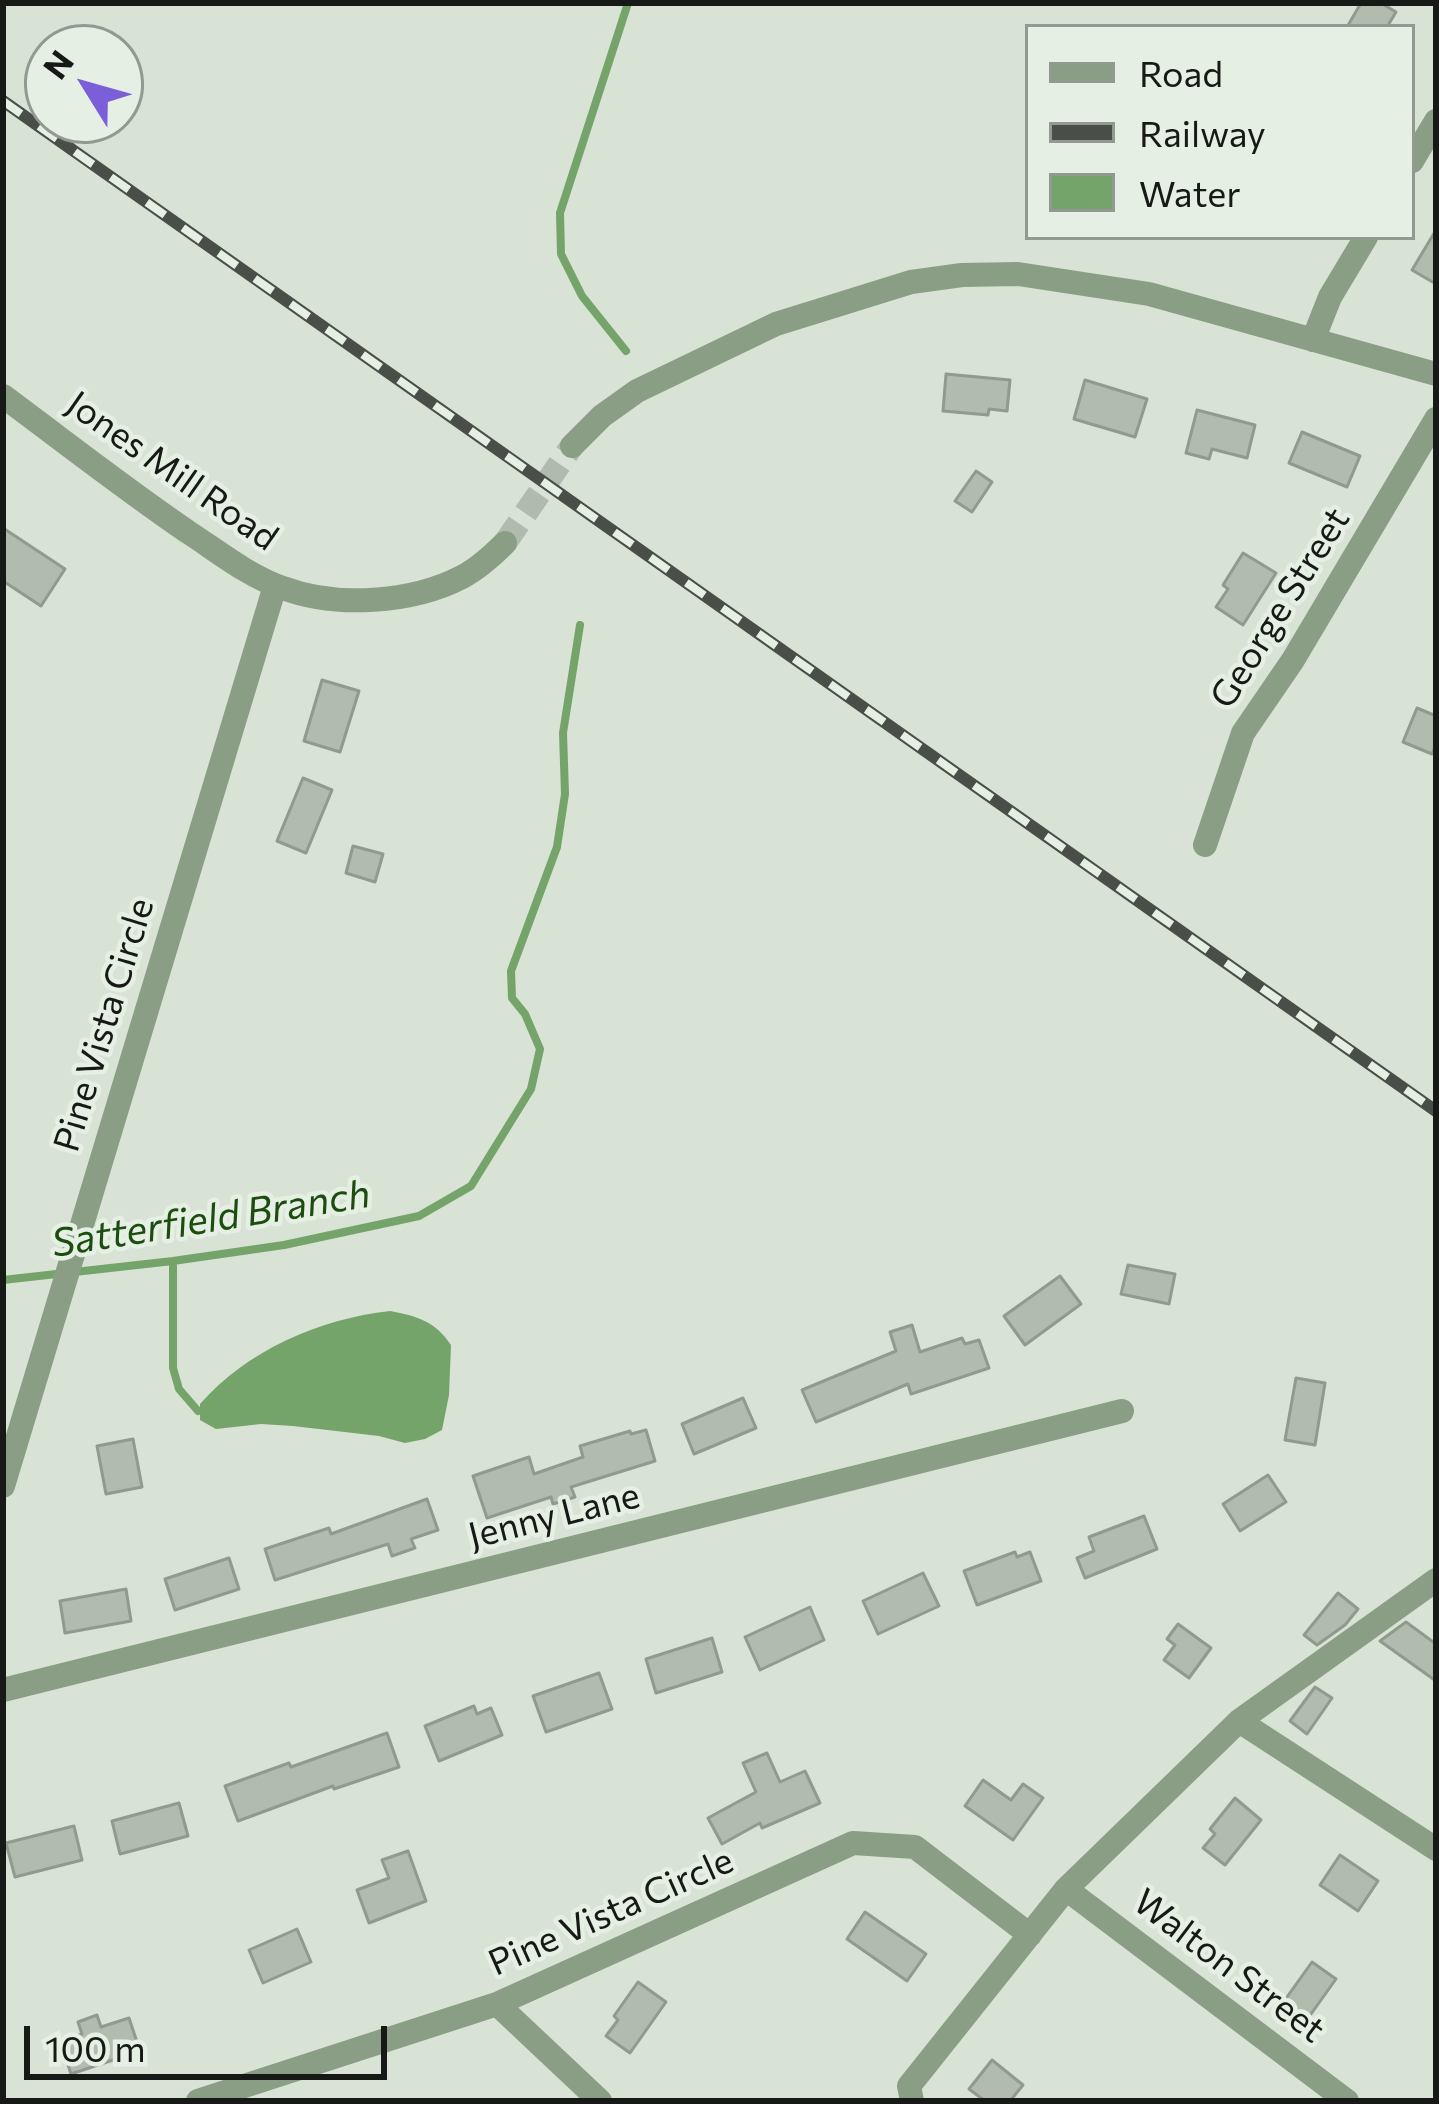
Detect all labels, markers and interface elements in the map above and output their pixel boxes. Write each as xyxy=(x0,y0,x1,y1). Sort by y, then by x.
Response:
north arrow xyxy=(24,24,144,144)
legend xyxy=(1025,24,1415,240)
text: N xyxy=(33,42,81,86)
text: Road xyxy=(1139,50,1223,94)
text: Railway xyxy=(1139,110,1266,154)
text: Water xyxy=(1139,170,1241,214)
street label: Jones Mill Road xyxy=(58,382,286,560)
street label: George Street xyxy=(1201,500,1359,716)
street label: Pine Vista Circle xyxy=(45,893,163,1157)
water label: Satterfield Branch xyxy=(48,1171,374,1267)
street label: Jenny Lane xyxy=(464,1474,644,1558)
street label: Pine Vista Circle xyxy=(482,1839,740,1985)
street label: Walton Street xyxy=(1125,1880,1333,2052)
scale bar xyxy=(30,2002,393,2076)
text: 100 m xyxy=(45,2025,146,2069)

